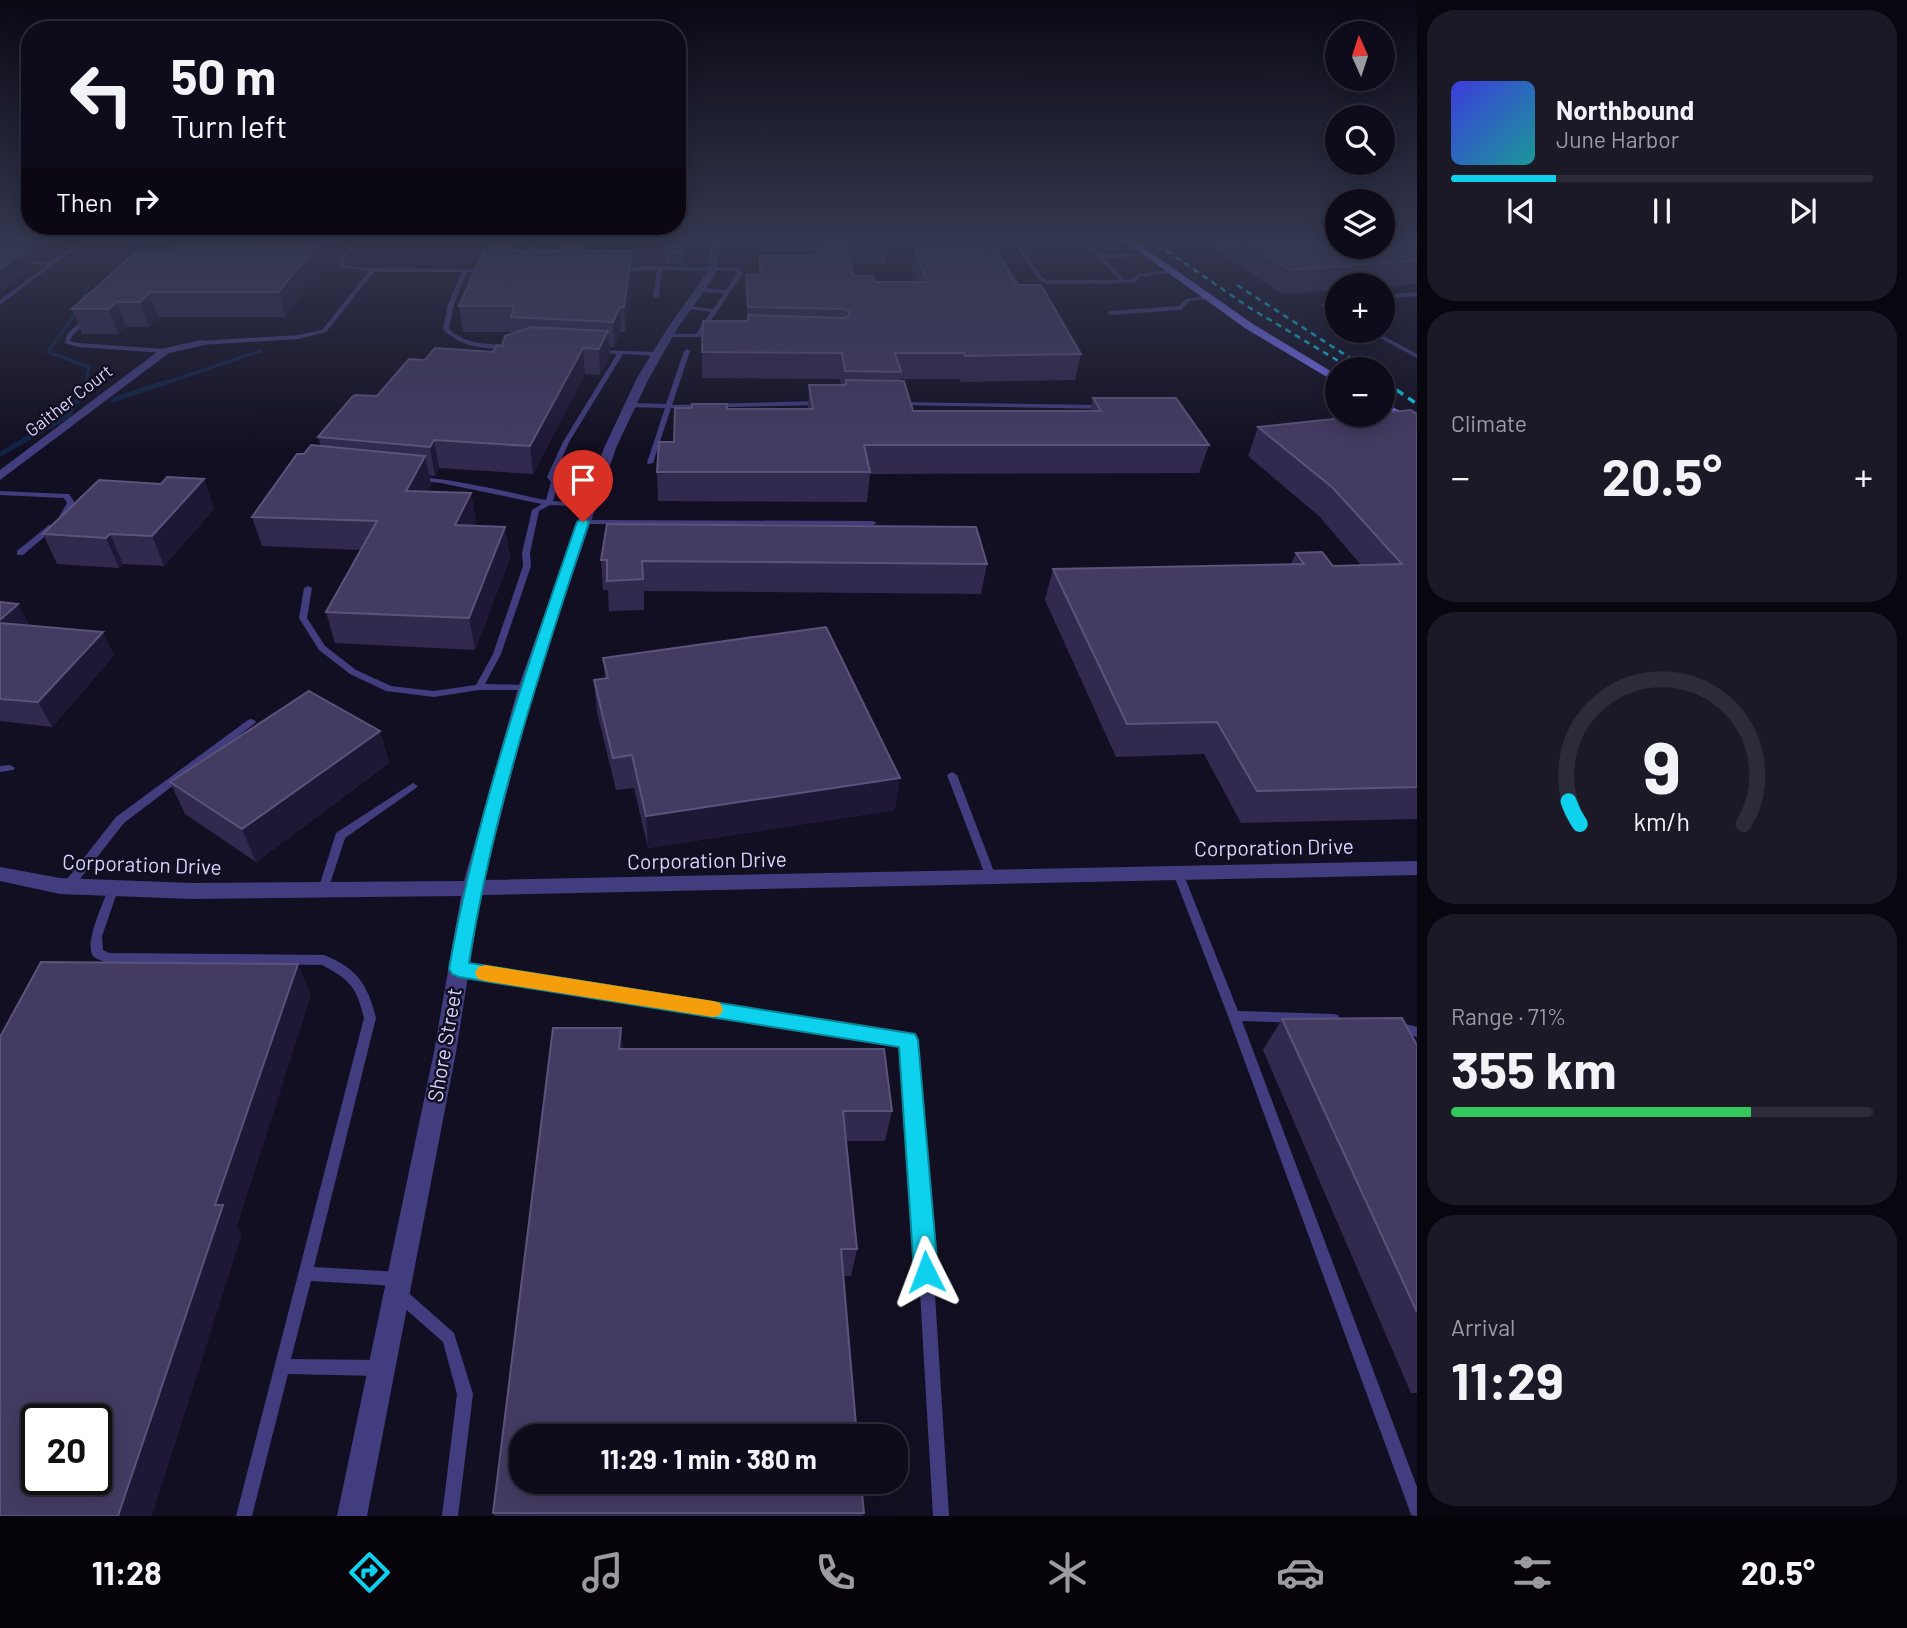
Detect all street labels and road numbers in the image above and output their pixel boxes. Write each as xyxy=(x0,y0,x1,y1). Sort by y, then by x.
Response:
street label: Gaither Court xyxy=(21,359,116,441)
street label: Corporation Drive xyxy=(1194,833,1354,860)
street label: Corporation Drive xyxy=(627,846,787,873)
street label: Corporation Drive xyxy=(62,848,222,879)
street label: Shore Street xyxy=(421,986,466,1104)

